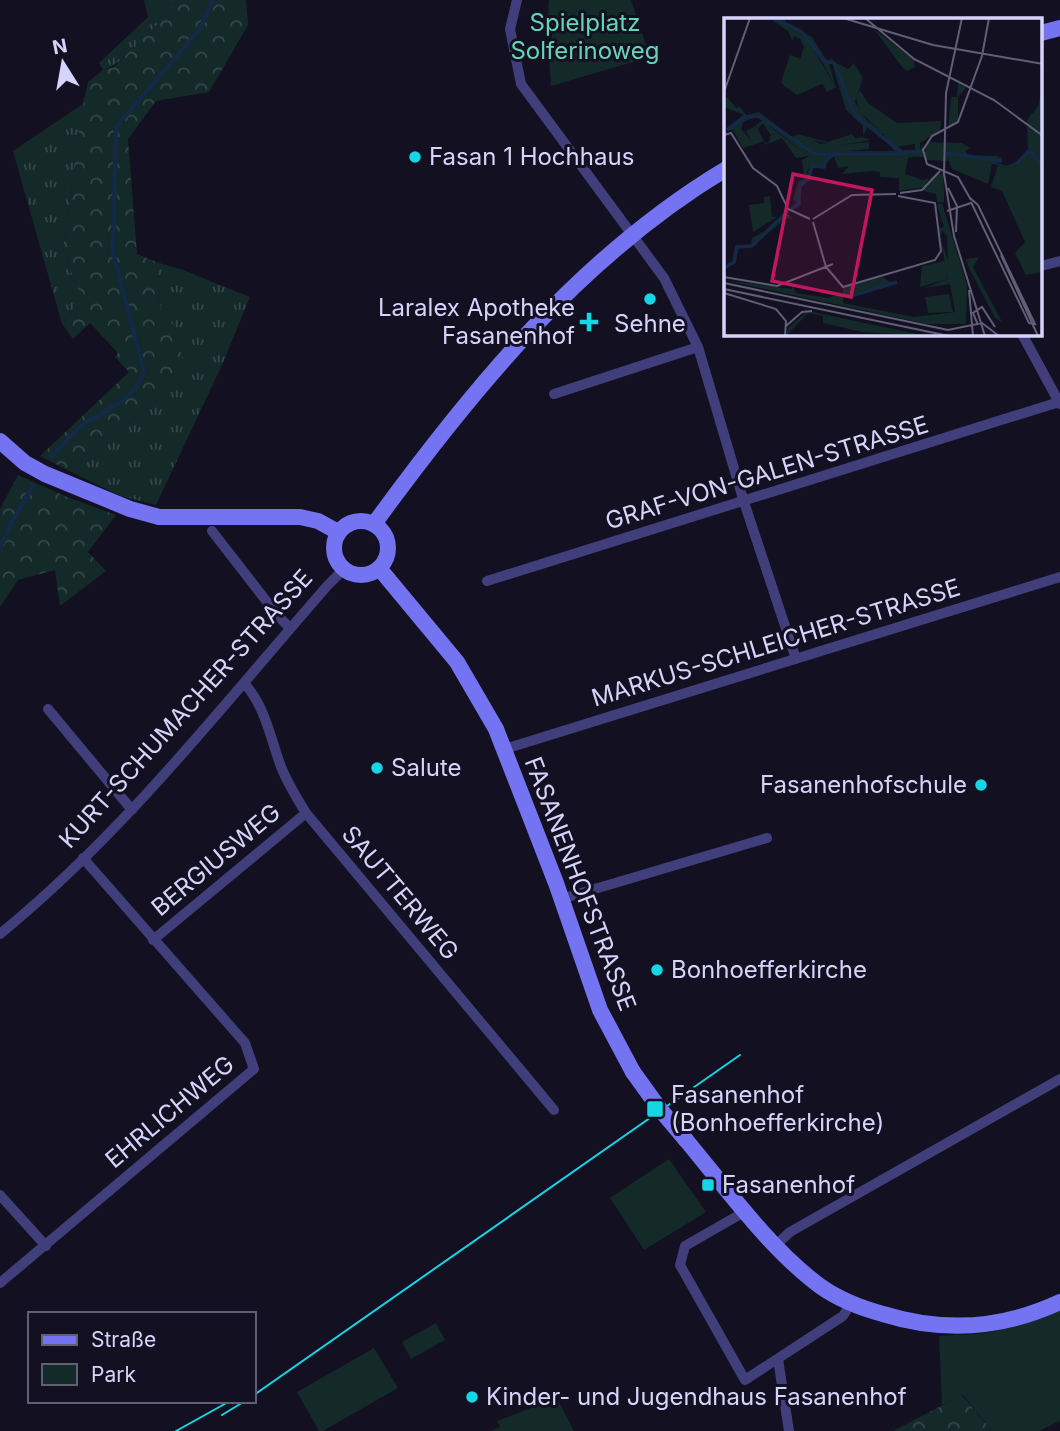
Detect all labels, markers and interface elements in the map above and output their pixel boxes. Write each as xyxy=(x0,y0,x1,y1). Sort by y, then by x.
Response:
park label: Spielplatz Solferinoweg xyxy=(510,8,660,65)
inset map xyxy=(724,18,1042,336)
north arrow xyxy=(28,28,98,98)
text: N xyxy=(51,34,69,59)
place label: Fasan 1 Hochhaus xyxy=(429,142,634,171)
marker: Fasan 1 Hochhaus xyxy=(407,149,423,165)
marker: Sehne xyxy=(642,291,658,307)
place label: Laralex Apotheke Fasanenhof xyxy=(378,293,575,350)
place label: Sehne xyxy=(614,309,686,338)
marker: Laralex Apotheke Fasanenhof xyxy=(581,314,597,330)
street label: GRAF-VON-GALEN-STRASSE xyxy=(602,409,932,536)
street label: KURT-SCHUMACHER-STRASSE xyxy=(53,563,318,854)
street label: MARKUS-SCHLEICHER-STRASSE xyxy=(588,573,964,712)
place label: Salute xyxy=(391,753,462,782)
street label: FASANENHOFSTRASSE xyxy=(519,753,642,1015)
marker: Salute xyxy=(369,760,385,776)
place label: Fasanenhofschule xyxy=(760,770,967,799)
marker: Fasanenhofschule xyxy=(973,777,989,793)
street label: BERGIUSWEG xyxy=(145,797,286,922)
street label: SAUTTERWEG xyxy=(336,820,465,966)
place label: Bonhoefferkirche xyxy=(671,955,867,984)
marker: Bonhoefferkirche xyxy=(649,962,665,978)
street label: EHRLICHWEG xyxy=(99,1049,240,1174)
place label: Fasanenhof (Bonhoefferkirche) xyxy=(671,1080,884,1137)
marker: Fasanenhof (Bonhoefferkirche) xyxy=(645,1099,665,1119)
place label: Fasanenhof xyxy=(722,1170,855,1199)
marker: Fasanenhof xyxy=(700,1177,716,1193)
legend xyxy=(28,1312,256,1403)
text: Straße xyxy=(91,1327,156,1352)
text: Park xyxy=(91,1362,136,1387)
place label: Kinder- und Jugendhaus Fasanenhof xyxy=(486,1382,907,1411)
marker: Kinder- und Jugendhaus Fasanenhof xyxy=(464,1389,480,1405)

